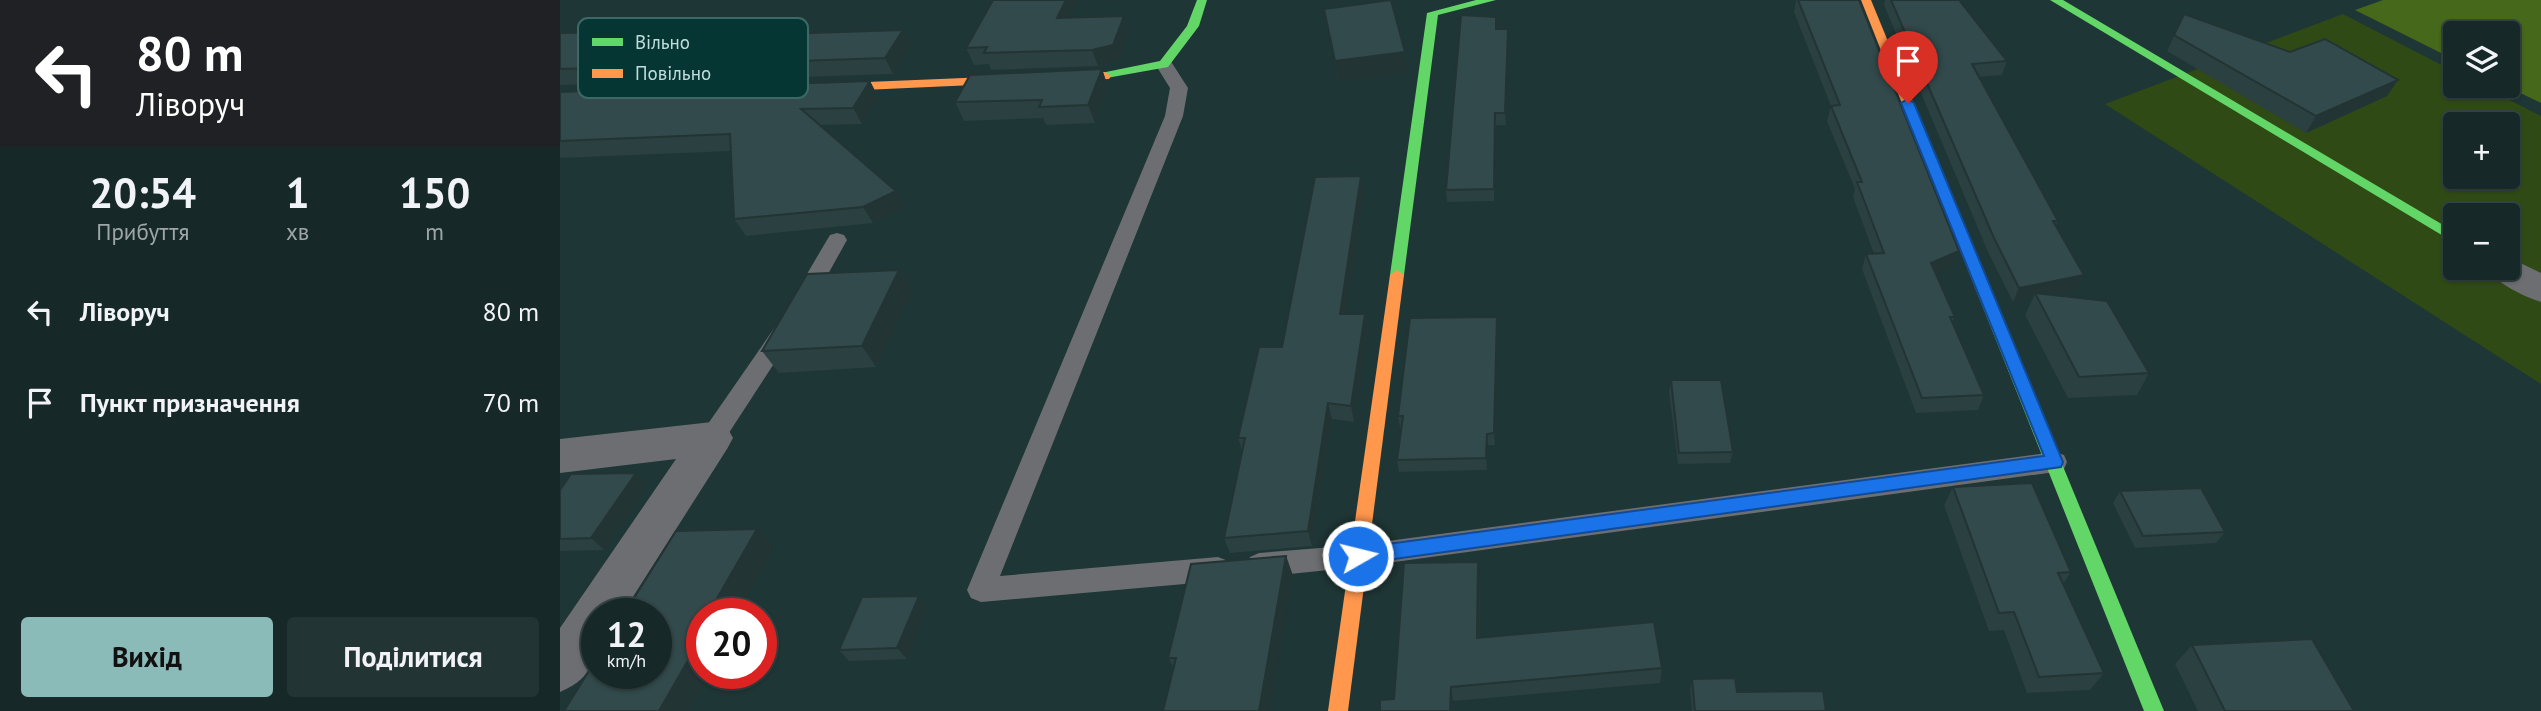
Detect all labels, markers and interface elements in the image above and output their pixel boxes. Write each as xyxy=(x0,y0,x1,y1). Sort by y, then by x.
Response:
legend xyxy=(578,18,808,98)
text: 80 m xyxy=(136,21,243,85)
map controls xyxy=(2443,21,2520,280)
button: layers xyxy=(2443,21,2520,98)
icon: left xyxy=(21,28,112,119)
text: Вільно xyxy=(635,30,690,54)
pin xyxy=(1878,31,1938,103)
icon: arrive xyxy=(1889,42,1927,80)
text: Повільно xyxy=(635,61,711,85)
text: Ліворуч xyxy=(136,83,245,125)
button: + xyxy=(2443,112,2520,189)
text: 20:54 xyxy=(90,165,196,220)
text: 1 xyxy=(286,165,309,220)
text: 150 xyxy=(399,165,470,220)
button: − xyxy=(2443,203,2520,280)
text: Прибуття xyxy=(96,217,189,246)
text: хв xyxy=(286,217,309,246)
text: m xyxy=(425,217,444,246)
icon: left xyxy=(21,293,59,331)
text: Ліворуч xyxy=(80,295,170,328)
text: 80 m xyxy=(483,295,539,328)
icon: arrive xyxy=(21,384,59,422)
text: Пункт призначення xyxy=(80,386,300,419)
text: 70 m xyxy=(483,386,539,419)
position arrow xyxy=(1321,519,1395,593)
speed limit sign: 20 xyxy=(686,598,777,689)
text: 12 xyxy=(607,611,646,657)
button: Вихід xyxy=(21,617,273,697)
button: Поділитися xyxy=(287,617,539,697)
text: km/h xyxy=(607,649,646,672)

